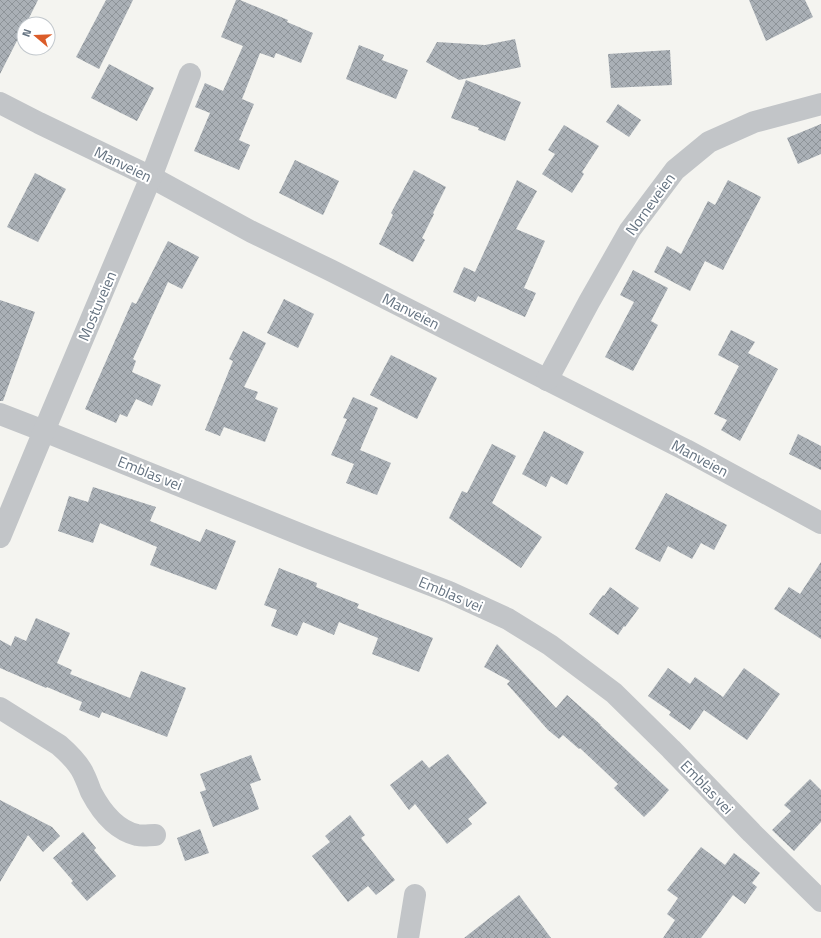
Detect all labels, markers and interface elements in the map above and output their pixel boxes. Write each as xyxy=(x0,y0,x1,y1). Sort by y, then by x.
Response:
north arrow xyxy=(16,16,56,56)
text: N xyxy=(18,27,35,39)
street label: Manveien xyxy=(90,140,156,188)
street label: Norneveien xyxy=(619,168,681,240)
street label: Mostuveien xyxy=(72,267,122,345)
street label: Manveien xyxy=(378,287,444,335)
street label: Manveien xyxy=(667,433,733,483)
street label: Emblas vei xyxy=(114,450,186,496)
street label: Emblas vei xyxy=(415,570,487,618)
street label: Emblas vei xyxy=(675,755,739,819)

